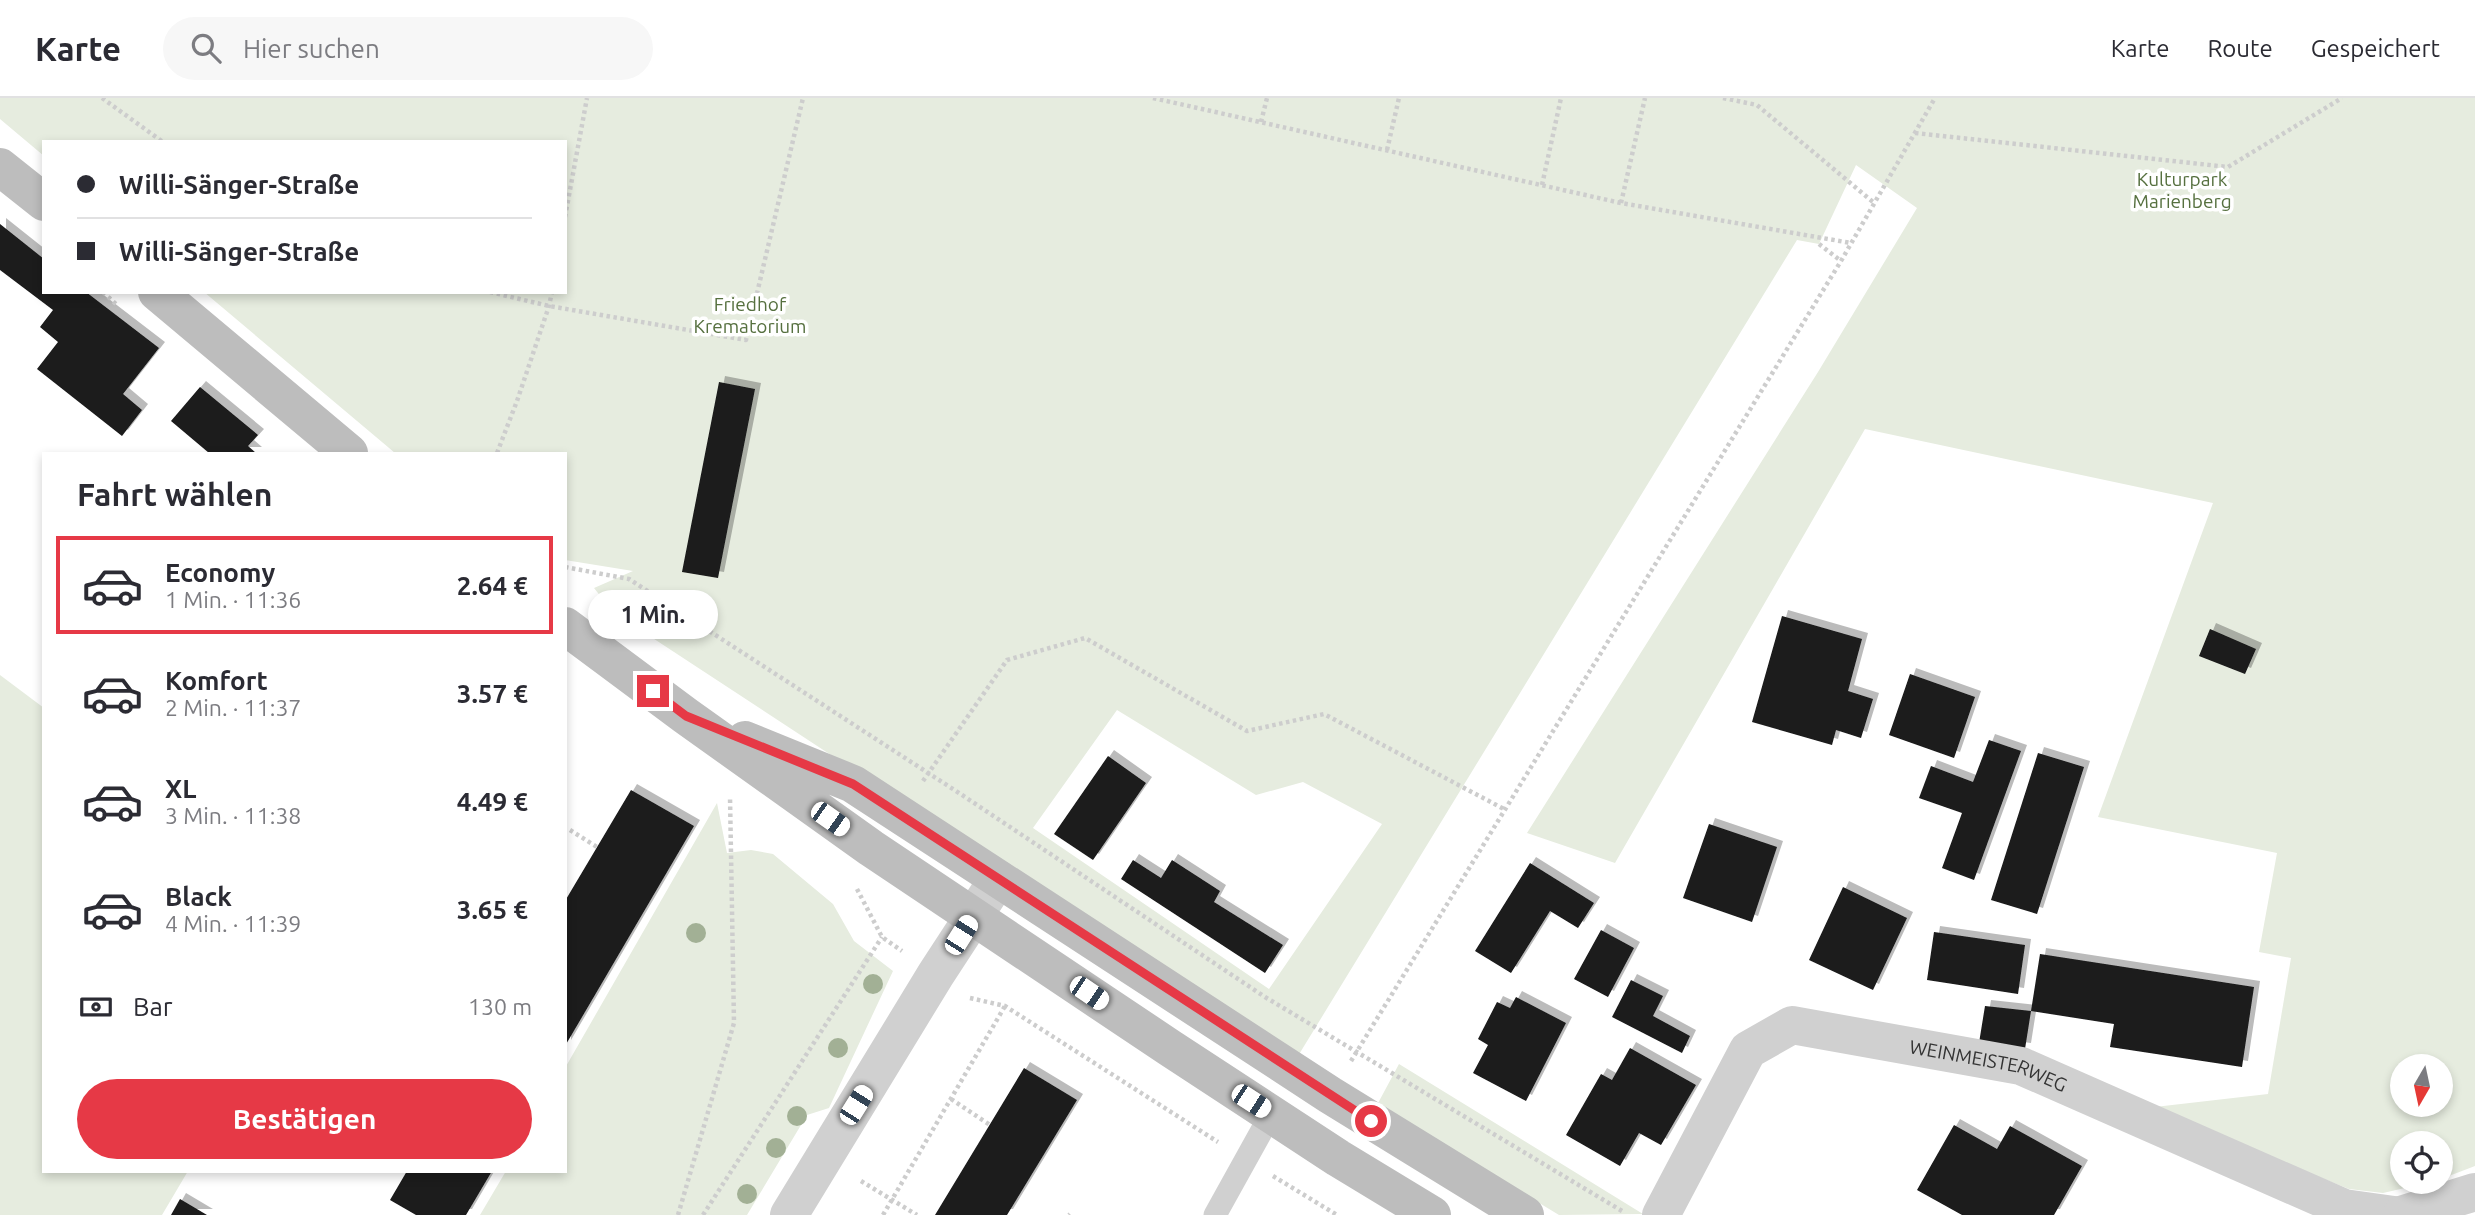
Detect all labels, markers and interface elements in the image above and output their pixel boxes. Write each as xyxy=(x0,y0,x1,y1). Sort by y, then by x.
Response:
search box xyxy=(163,17,653,80)
icon: search xyxy=(187,29,225,67)
text: Karte xyxy=(35,30,121,67)
text: Hier suchen xyxy=(243,34,380,63)
text: Karte xyxy=(2111,35,2169,62)
text: Route xyxy=(2207,35,2273,62)
text: Gespeichert xyxy=(2311,35,2440,62)
park label: Kulturpark Marienberg xyxy=(2132,168,2232,212)
text: Willi-Sänger-Straße xyxy=(119,170,359,199)
text: Willi-Sänger-Straße xyxy=(119,237,359,266)
park label: Friedhof Krematorium xyxy=(693,293,807,337)
text: Fahrt wählen xyxy=(77,476,272,512)
icon: car xyxy=(81,554,144,617)
text: Economy xyxy=(165,558,275,587)
text: 2.64 € xyxy=(457,571,528,600)
text: 1 Min. · 11:36 xyxy=(165,587,301,612)
callout: 1 Min. xyxy=(588,589,718,638)
text: 1 Min. xyxy=(621,602,685,627)
icon: car xyxy=(81,662,144,725)
text: Komfort xyxy=(165,666,268,695)
route end xyxy=(637,675,669,707)
text: 3.57 € xyxy=(457,679,528,708)
text: 2 Min. · 11:37 xyxy=(165,695,301,720)
icon: car xyxy=(81,770,144,833)
text: XL xyxy=(165,774,196,803)
text: 4.49 € xyxy=(457,787,528,816)
car xyxy=(807,798,854,840)
text: 3 Min. · 11:38 xyxy=(165,803,301,828)
icon: car xyxy=(81,878,144,941)
text: Black xyxy=(165,882,232,911)
text: 3.65 € xyxy=(457,895,528,924)
text: 4 Min. · 11:39 xyxy=(165,911,301,936)
car xyxy=(941,912,982,958)
car xyxy=(1066,973,1113,1013)
icon: cash xyxy=(77,988,115,1026)
text: Bar xyxy=(133,992,173,1021)
text: 130 m xyxy=(468,994,532,1019)
street label: WEINMEISTERWEG xyxy=(1908,1035,2071,1096)
north arrow xyxy=(2390,1054,2454,1116)
map controls xyxy=(2390,1054,2453,1194)
button: Bestätigen xyxy=(77,1079,532,1159)
car xyxy=(1228,1081,1275,1121)
car xyxy=(836,1082,877,1128)
route start xyxy=(1355,1105,1387,1137)
button: locate xyxy=(2390,1131,2453,1194)

